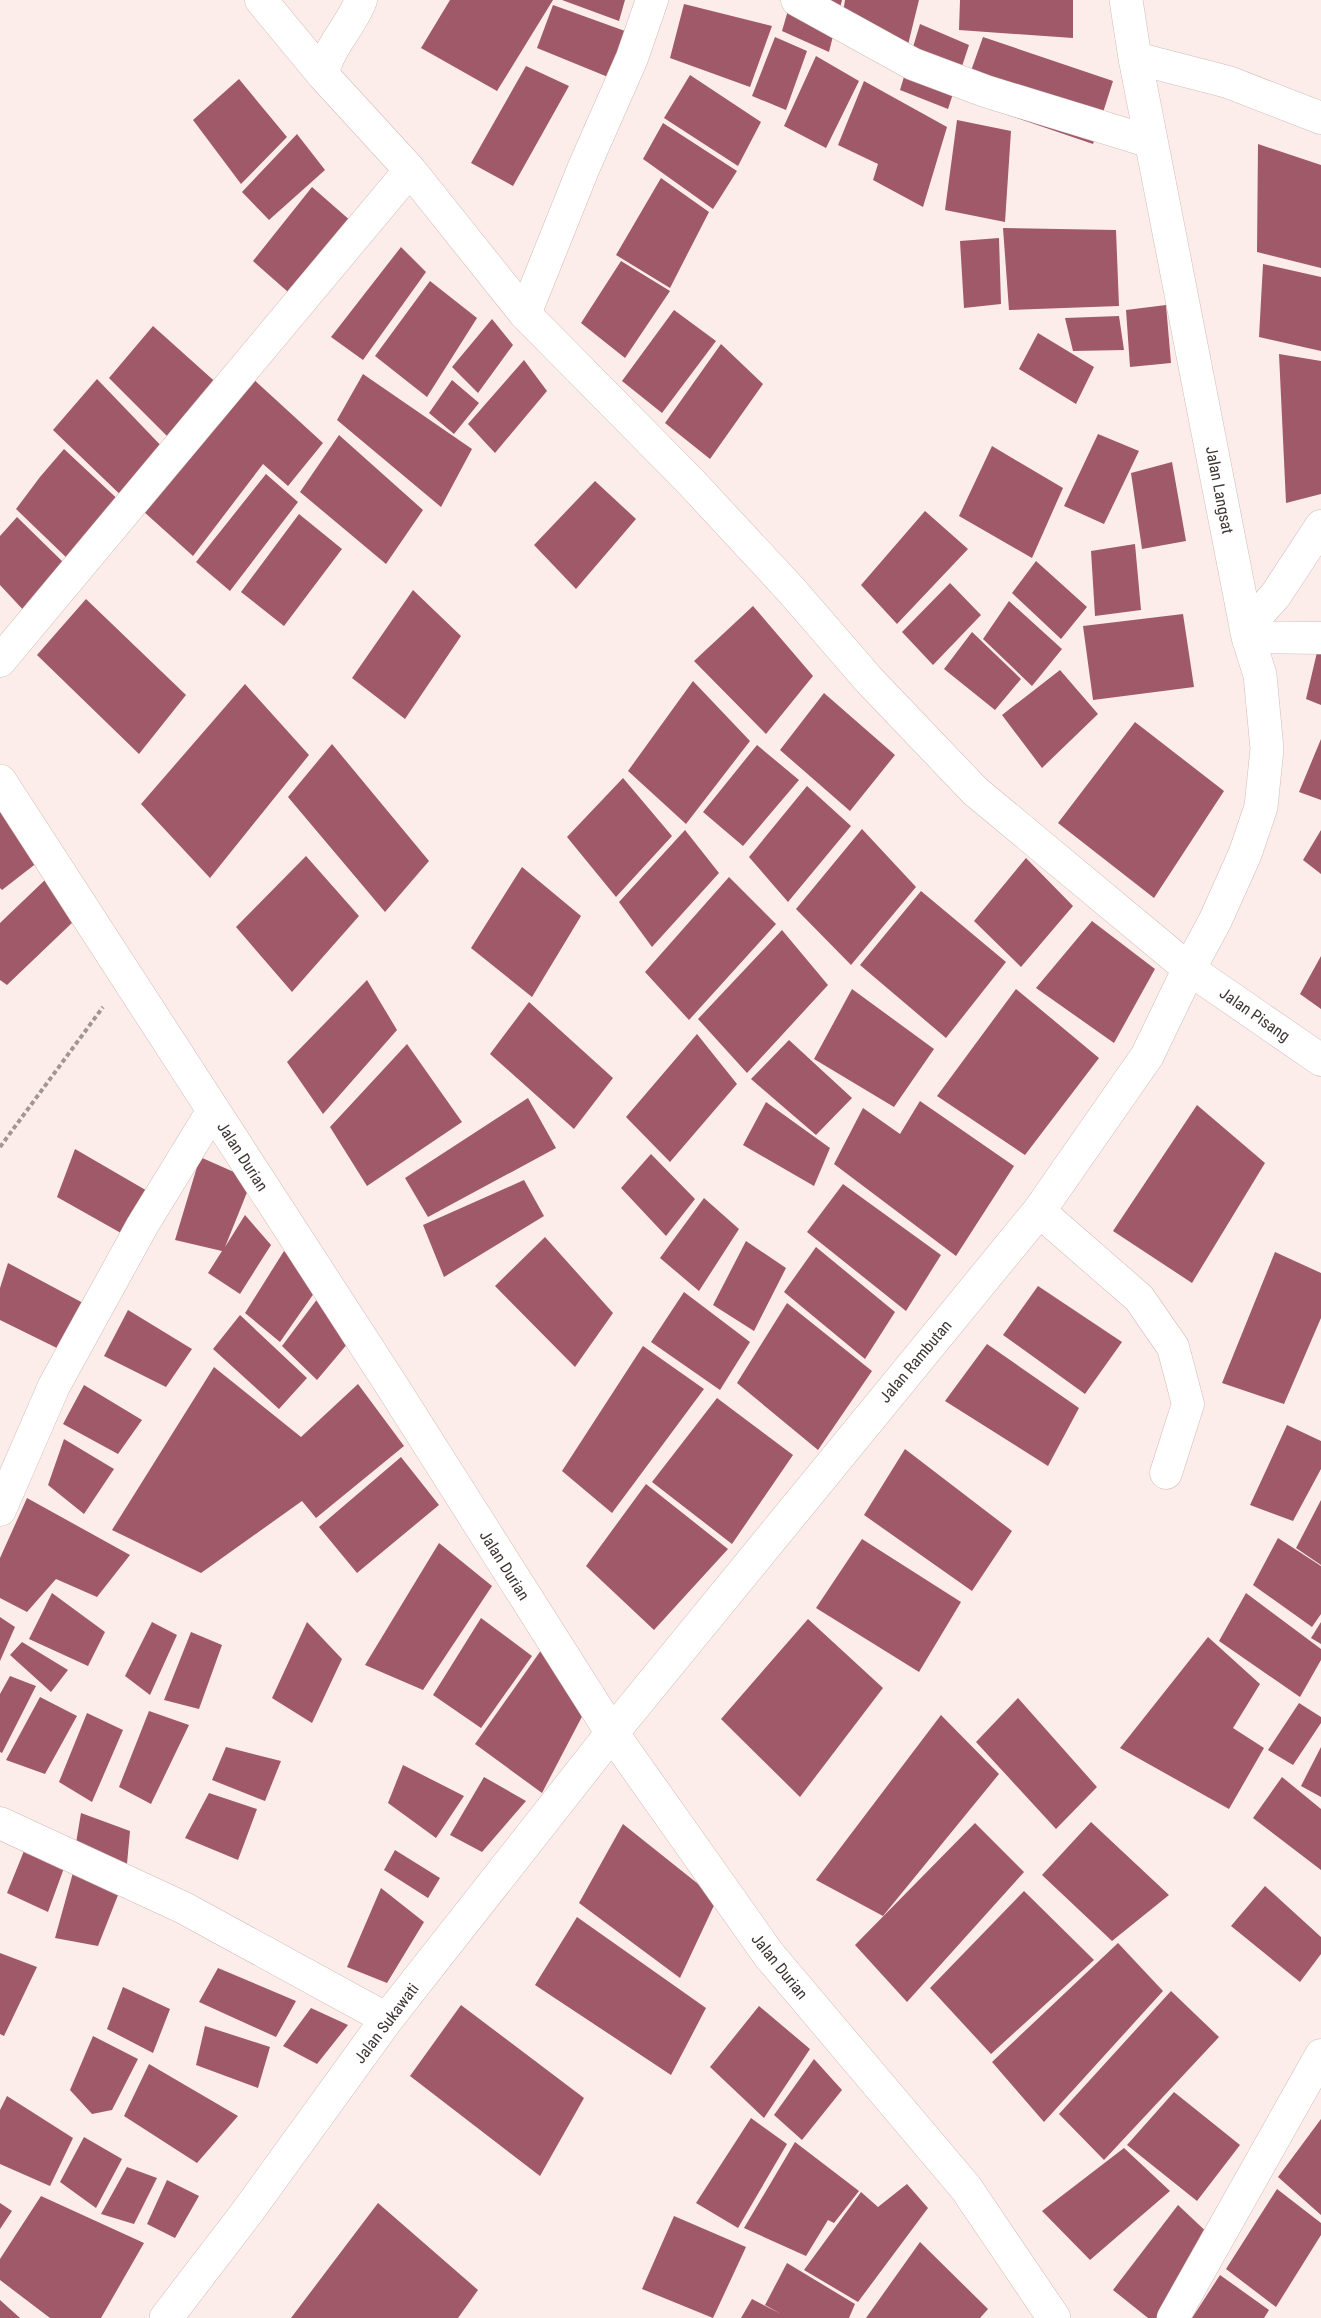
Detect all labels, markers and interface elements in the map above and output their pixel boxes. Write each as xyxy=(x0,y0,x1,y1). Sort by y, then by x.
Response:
street label: Jalan Langsat xyxy=(1202,445,1237,536)
street label: Jalan Pisang xyxy=(1216,983,1293,1046)
street label: Jalan Durian xyxy=(213,1118,272,1195)
street label: Jalan Rambutan xyxy=(875,1316,955,1407)
street label: Jalan Durian xyxy=(476,1527,534,1604)
street label: Jalan Durian xyxy=(747,1930,812,2003)
street label: Jalan Sukawati xyxy=(350,1979,423,2067)

